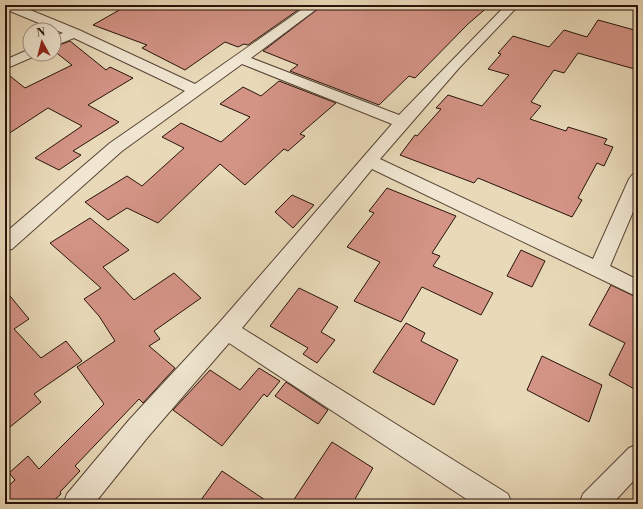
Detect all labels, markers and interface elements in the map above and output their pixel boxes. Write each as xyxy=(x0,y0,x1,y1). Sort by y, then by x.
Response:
north arrow xyxy=(22,22,62,62)
text: N xyxy=(36,26,46,41)

